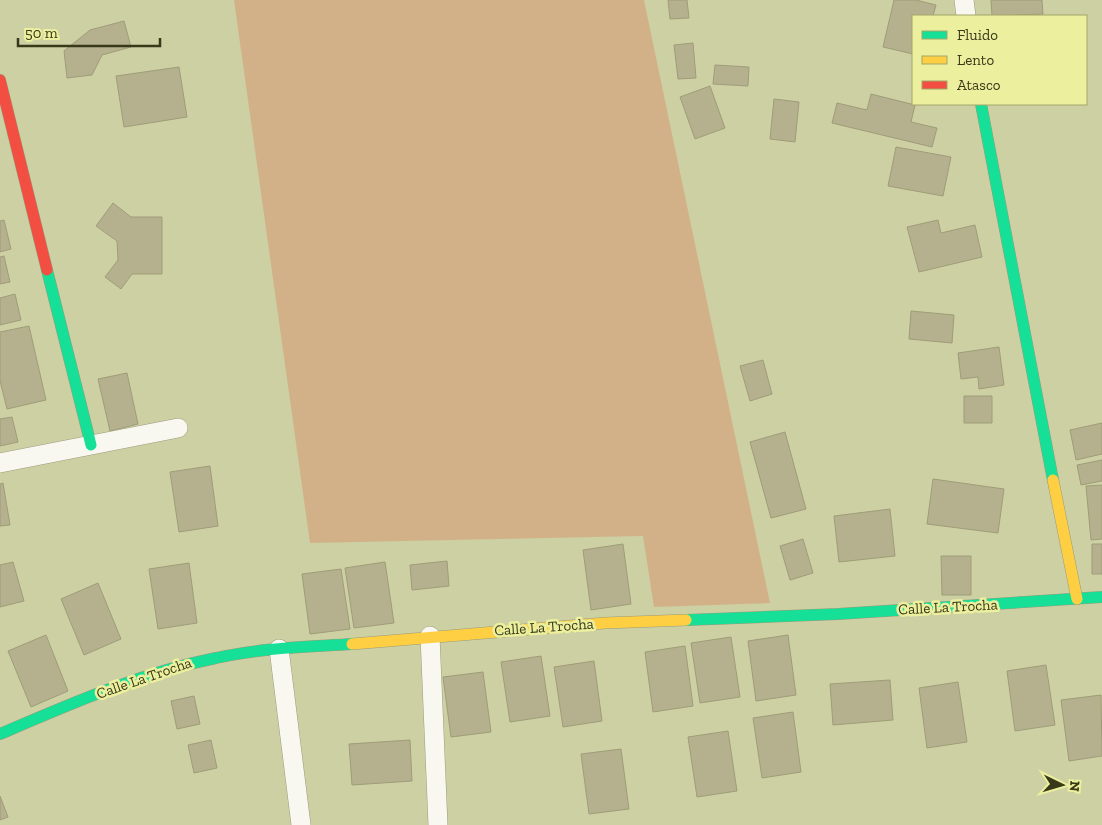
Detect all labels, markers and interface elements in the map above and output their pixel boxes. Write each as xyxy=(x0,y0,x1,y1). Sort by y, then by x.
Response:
scale bar xyxy=(18,15,160,47)
legend xyxy=(912,15,1087,105)
text: 50 m xyxy=(25,24,58,42)
text: Fluido xyxy=(957,26,998,44)
text: Lento xyxy=(957,51,994,69)
text: Atasco xyxy=(957,76,1001,94)
street label: Calle La Trocha xyxy=(898,595,998,619)
street label: Calle La Trocha xyxy=(494,615,594,639)
street label: Calle La Trocha xyxy=(94,653,194,703)
north arrow xyxy=(1037,760,1087,810)
text: N xyxy=(1065,780,1083,792)

